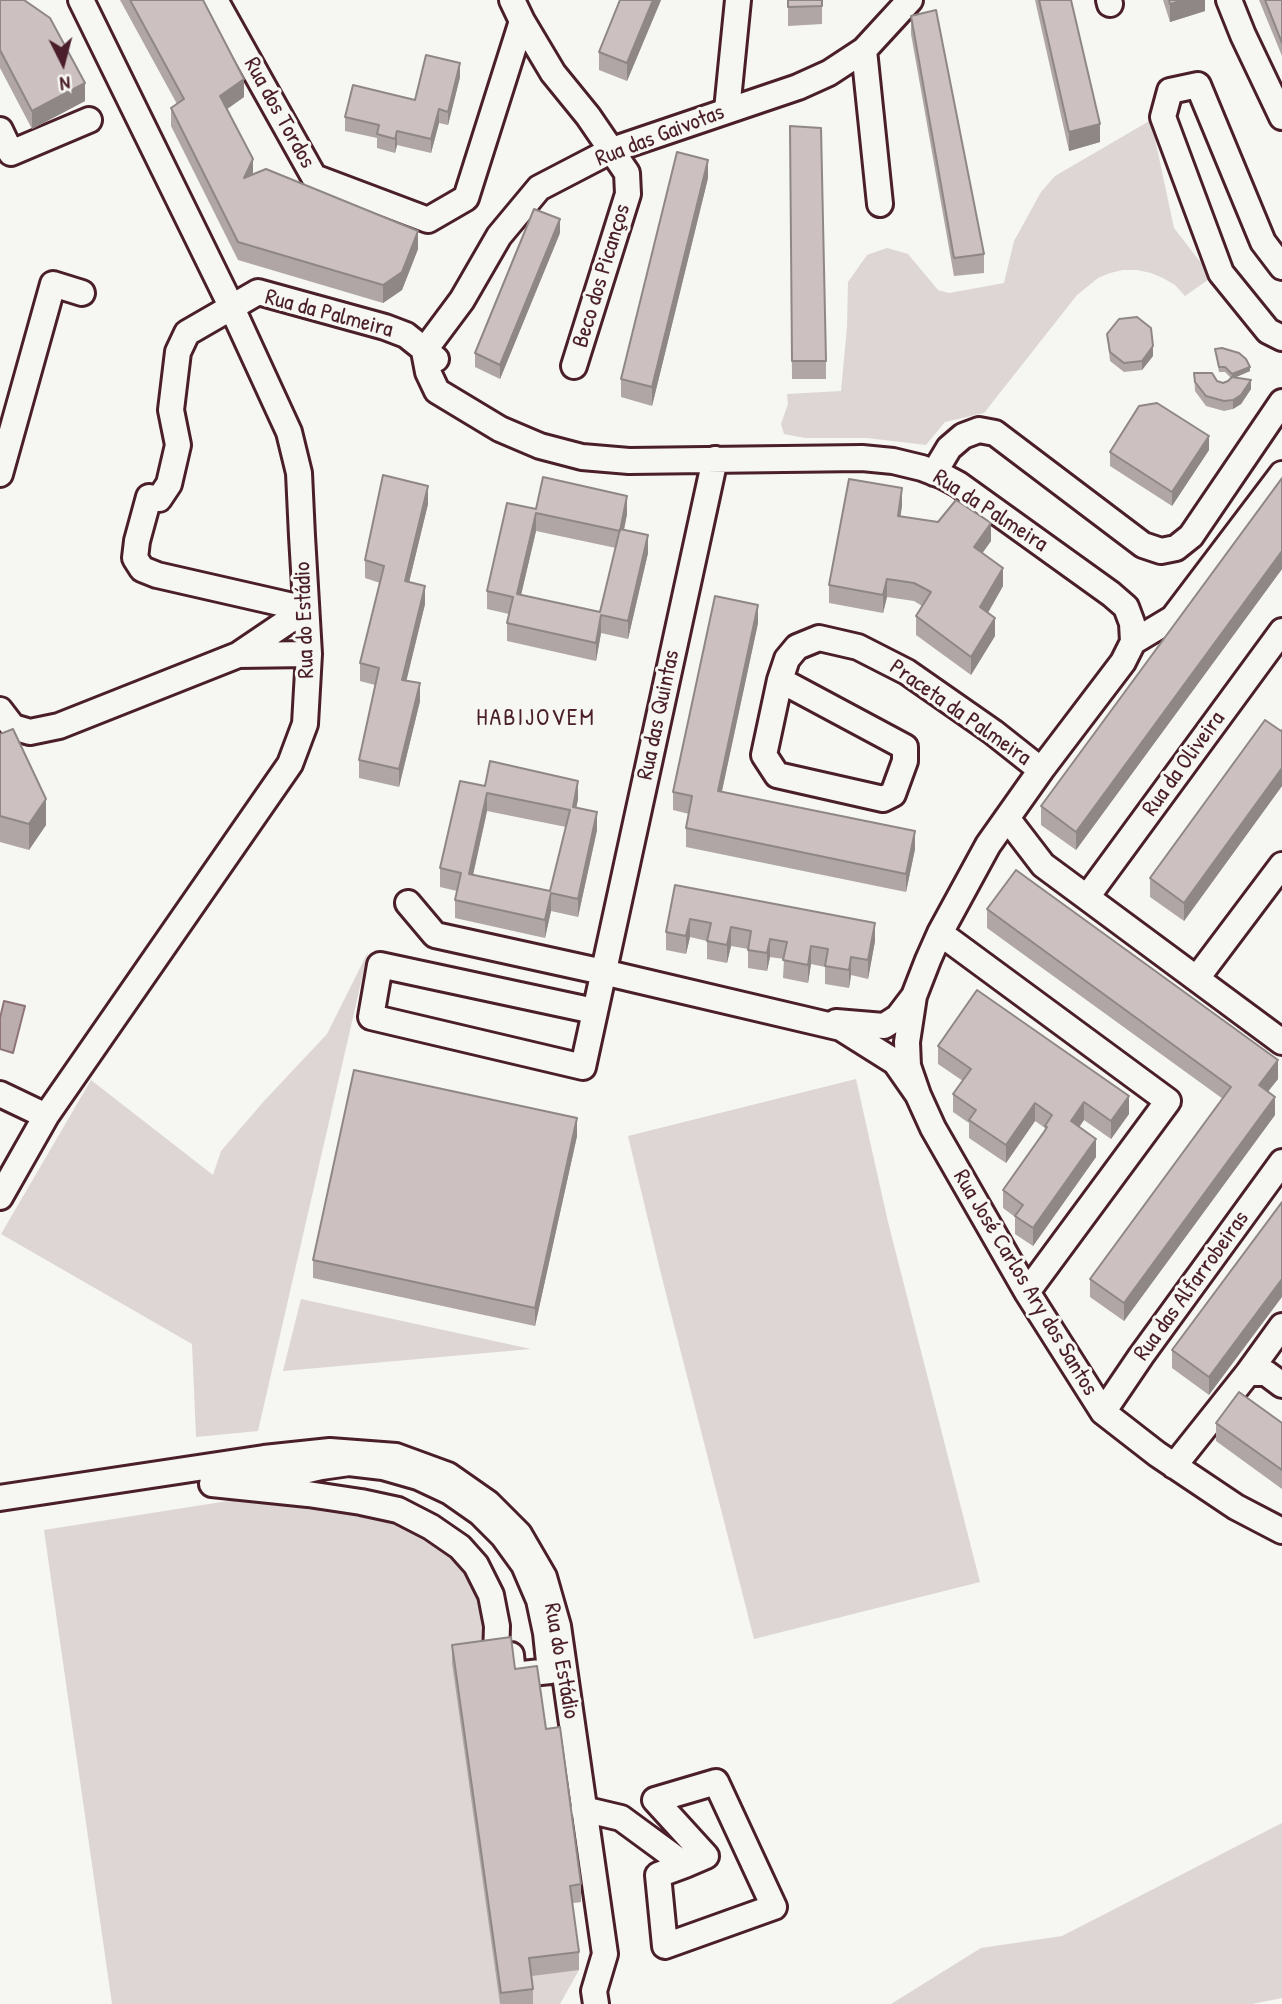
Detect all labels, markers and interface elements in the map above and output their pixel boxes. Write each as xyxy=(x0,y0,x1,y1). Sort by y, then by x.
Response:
north arrow xyxy=(28,28,98,98)
street label: Rua dos Tordos xyxy=(237,53,321,173)
text: N xyxy=(59,70,72,97)
street label: Rua das Gaivotas xyxy=(592,99,728,173)
street label: Beco dos Picanços xyxy=(567,201,637,351)
street label: Rua da Palmeira xyxy=(262,284,396,344)
street label: Rua da Palmeira xyxy=(927,464,1053,558)
street label: Rua do Estádio xyxy=(289,561,321,679)
street label: Rua das Quintas xyxy=(632,648,686,782)
street label: Praceta da Palmeira xyxy=(884,654,1036,772)
district label: HABIJOVEM xyxy=(477,705,595,733)
street label: Rua da Oliveira xyxy=(1137,706,1231,822)
street label: Rua José Carlos Ary dos Santos xyxy=(947,1165,1103,1401)
street label: Rua das Alfarrobeiras xyxy=(1128,1206,1256,1366)
street label: Rua do Estádio xyxy=(537,1601,585,1721)

